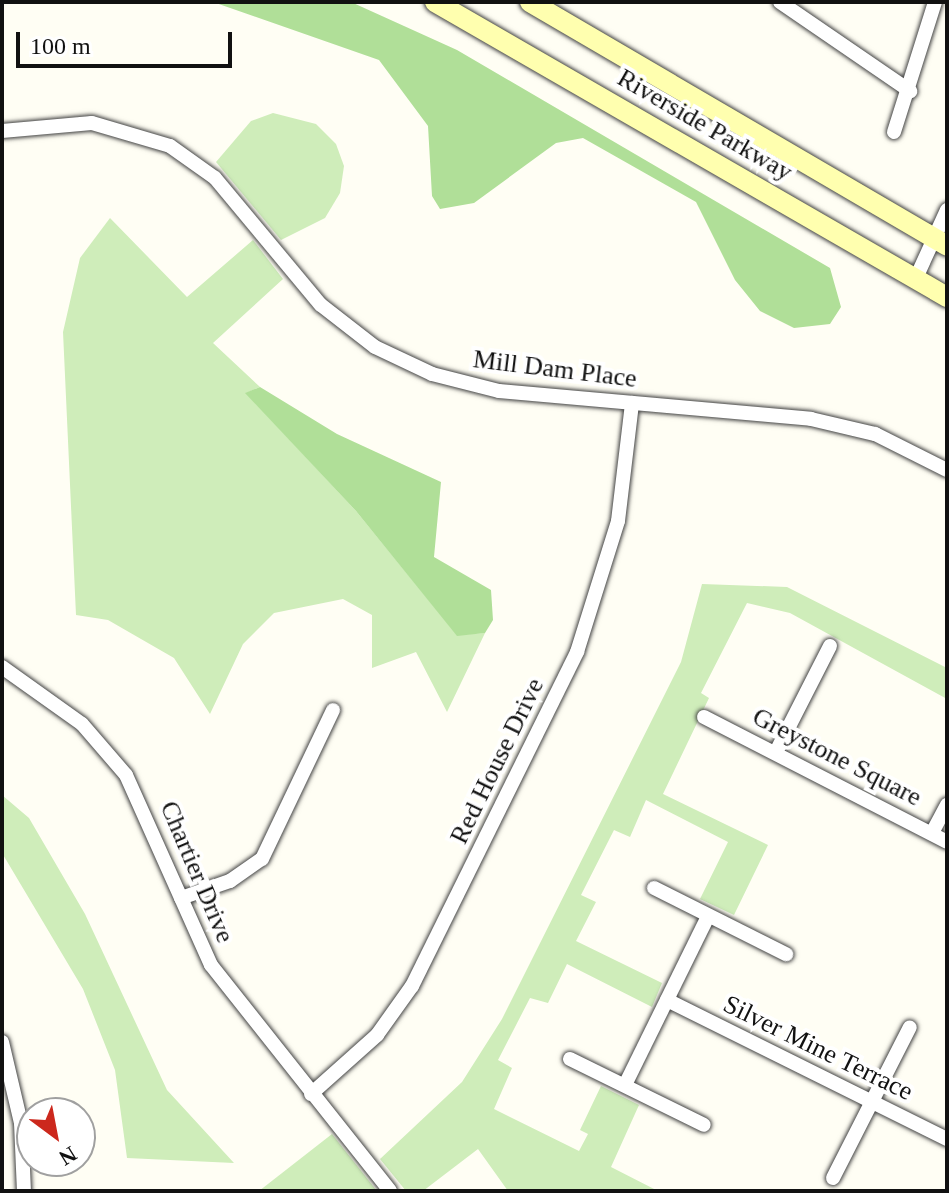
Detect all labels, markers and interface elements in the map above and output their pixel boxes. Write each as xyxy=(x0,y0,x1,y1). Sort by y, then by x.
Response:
scale bar xyxy=(20,16,236,66)
text: 100 m xyxy=(30,33,91,59)
street label: Riverside Parkway xyxy=(612,62,798,188)
street label: Mill Dam Place xyxy=(471,343,639,395)
street label: Red House Drive xyxy=(443,673,551,849)
street label: Greystone Square xyxy=(747,701,927,813)
street label: Chartier Drive xyxy=(153,796,241,948)
street label: Silver Mine Terrace xyxy=(718,988,918,1108)
north arrow xyxy=(16,1097,96,1177)
text: N xyxy=(55,1141,81,1171)

